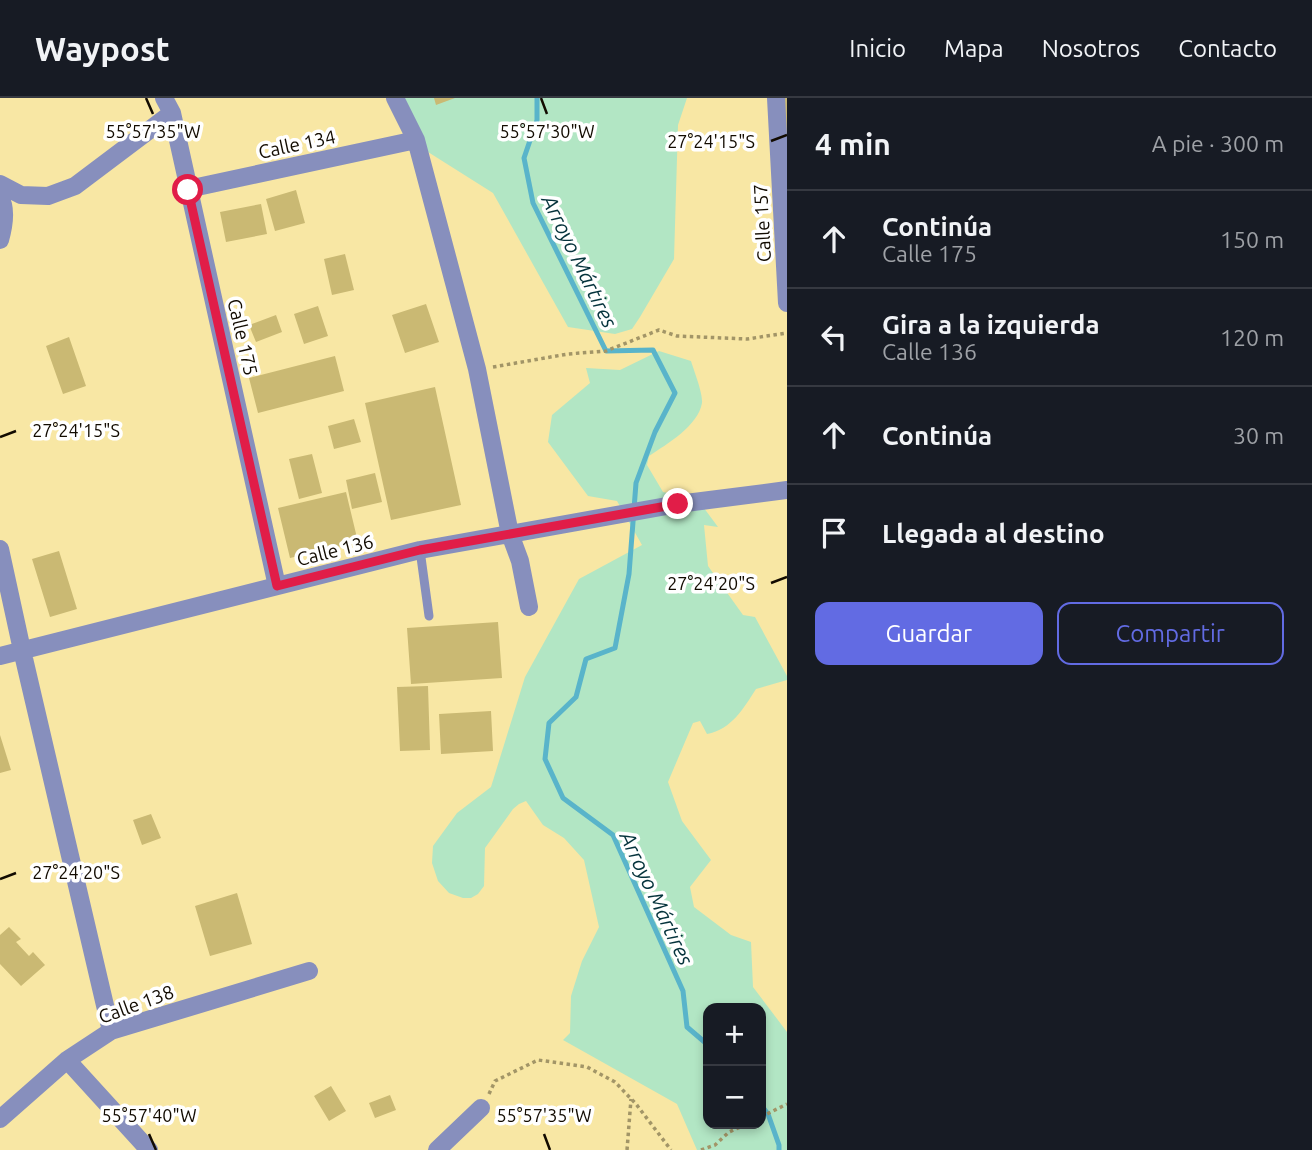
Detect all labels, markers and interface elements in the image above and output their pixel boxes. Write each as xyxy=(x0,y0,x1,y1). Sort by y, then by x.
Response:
text: Waypost xyxy=(35,30,170,67)
text: Inicio xyxy=(849,35,906,62)
text: Mapa xyxy=(944,35,1004,62)
text: Nosotros xyxy=(1042,35,1140,62)
text: Contacto xyxy=(1178,35,1277,62)
text: 55°57'35"W xyxy=(105,121,201,141)
text: 55°57'30"W xyxy=(499,121,595,141)
street label: Calle 134 xyxy=(256,125,338,163)
text: 4 min xyxy=(815,127,891,161)
text: 27°24'15"S xyxy=(667,131,755,151)
text: A pie · 300 m xyxy=(1152,131,1284,156)
route start xyxy=(172,174,203,205)
street label: Calle 157 xyxy=(749,183,775,263)
water label: Arroyo Mártires xyxy=(537,190,623,332)
text: Continúa xyxy=(882,212,992,241)
icon: ahead xyxy=(815,220,853,258)
text: 150 m xyxy=(1220,227,1284,252)
text: Calle 175 xyxy=(882,241,977,266)
street label: Calle 175 xyxy=(223,296,263,378)
text: Gira a la izquierda xyxy=(882,310,1100,339)
icon: left xyxy=(815,318,853,356)
text: 120 m xyxy=(1220,325,1284,350)
text: Calle 136 xyxy=(882,339,977,364)
icon: ahead xyxy=(815,416,853,454)
text: 27°24'15"S xyxy=(32,420,120,440)
text: Continúa xyxy=(882,421,992,450)
text: 30 m xyxy=(1233,423,1284,448)
route end xyxy=(662,488,693,519)
icon: arrive xyxy=(815,514,853,552)
text: Llegada al destino xyxy=(882,519,1105,548)
street label: Calle 136 xyxy=(294,530,376,570)
text: 27°24'20"S xyxy=(667,573,755,593)
button: Guardar xyxy=(815,602,1043,665)
button: Compartir xyxy=(1057,602,1284,665)
water label: Arroyo Mártires xyxy=(615,826,699,969)
text: 27°24'20"S xyxy=(32,862,120,882)
street label: Calle 138 xyxy=(95,980,177,1028)
map controls xyxy=(703,1003,766,1129)
button: + xyxy=(703,1003,766,1066)
button: − xyxy=(703,1066,766,1129)
text: 55°57'40"W xyxy=(101,1105,197,1125)
text: 55°57'35"W xyxy=(496,1105,592,1125)

